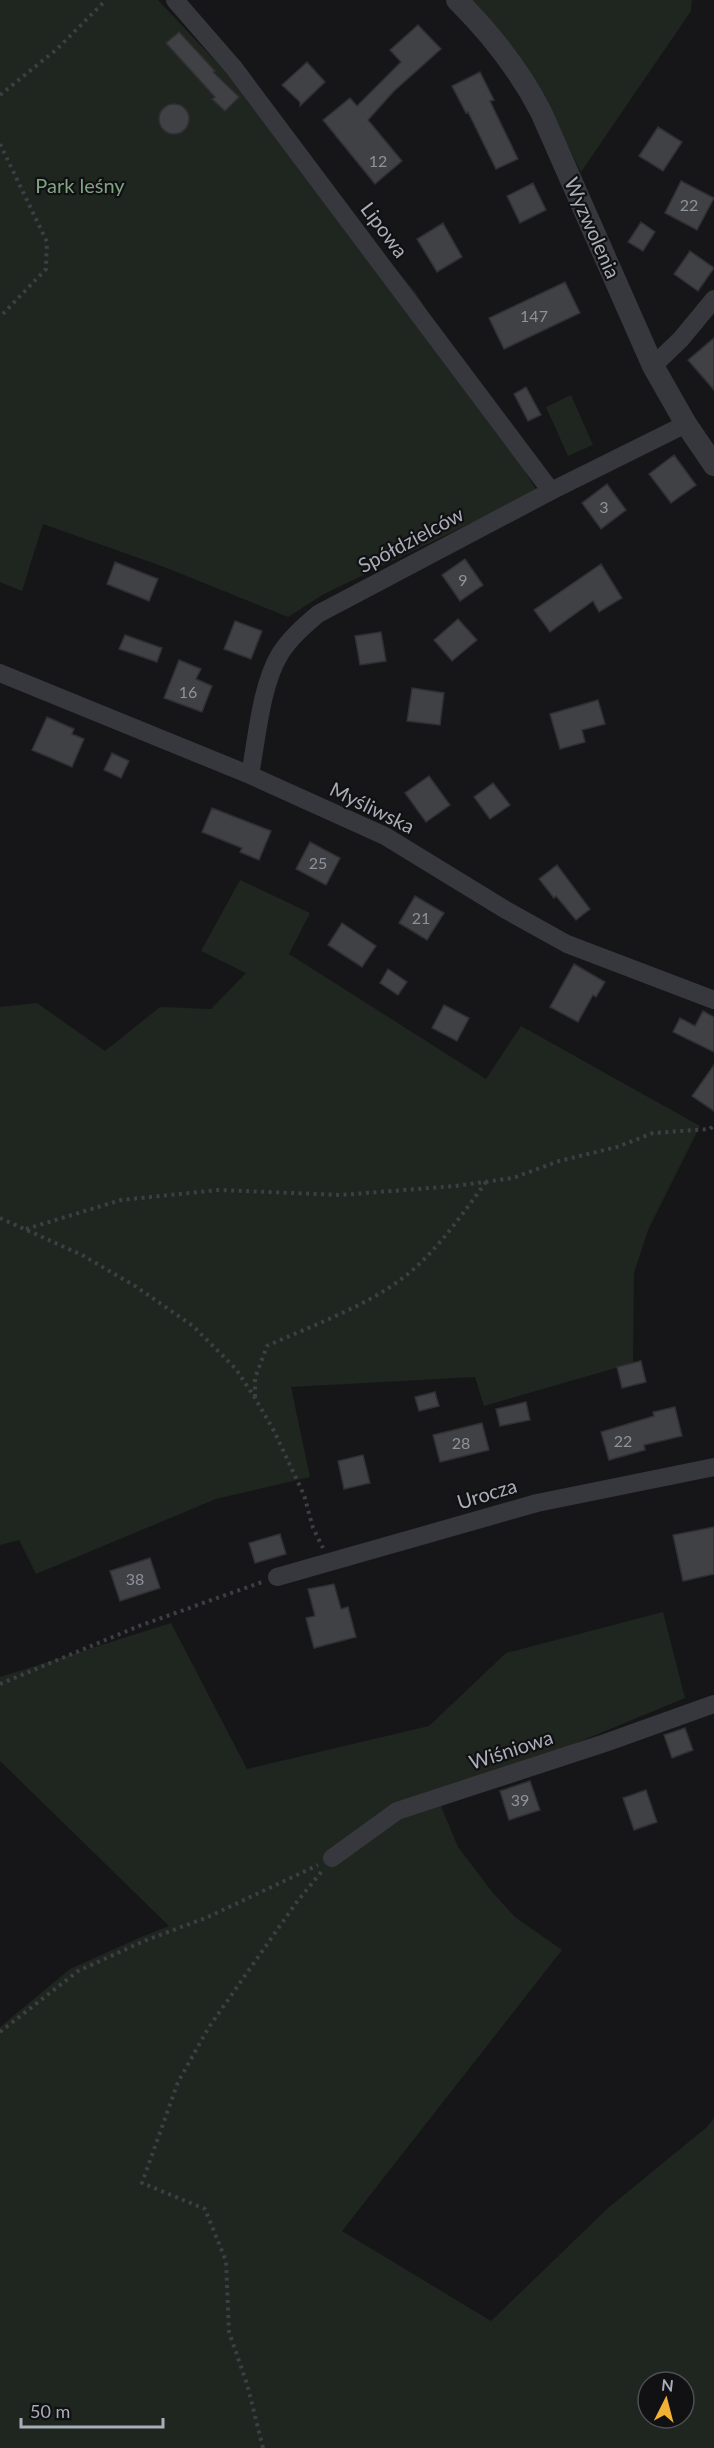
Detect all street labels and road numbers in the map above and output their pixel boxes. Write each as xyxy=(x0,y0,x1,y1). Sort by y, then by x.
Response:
street label: Wyzwolenia xyxy=(560,173,626,282)
street label: Lipowa xyxy=(356,197,413,262)
street label: Spółdzielców xyxy=(354,501,468,577)
street label: Myśliwska xyxy=(326,776,419,838)
street label: Urocza xyxy=(454,1473,519,1513)
street label: Wiśniowa xyxy=(466,1724,556,1774)

